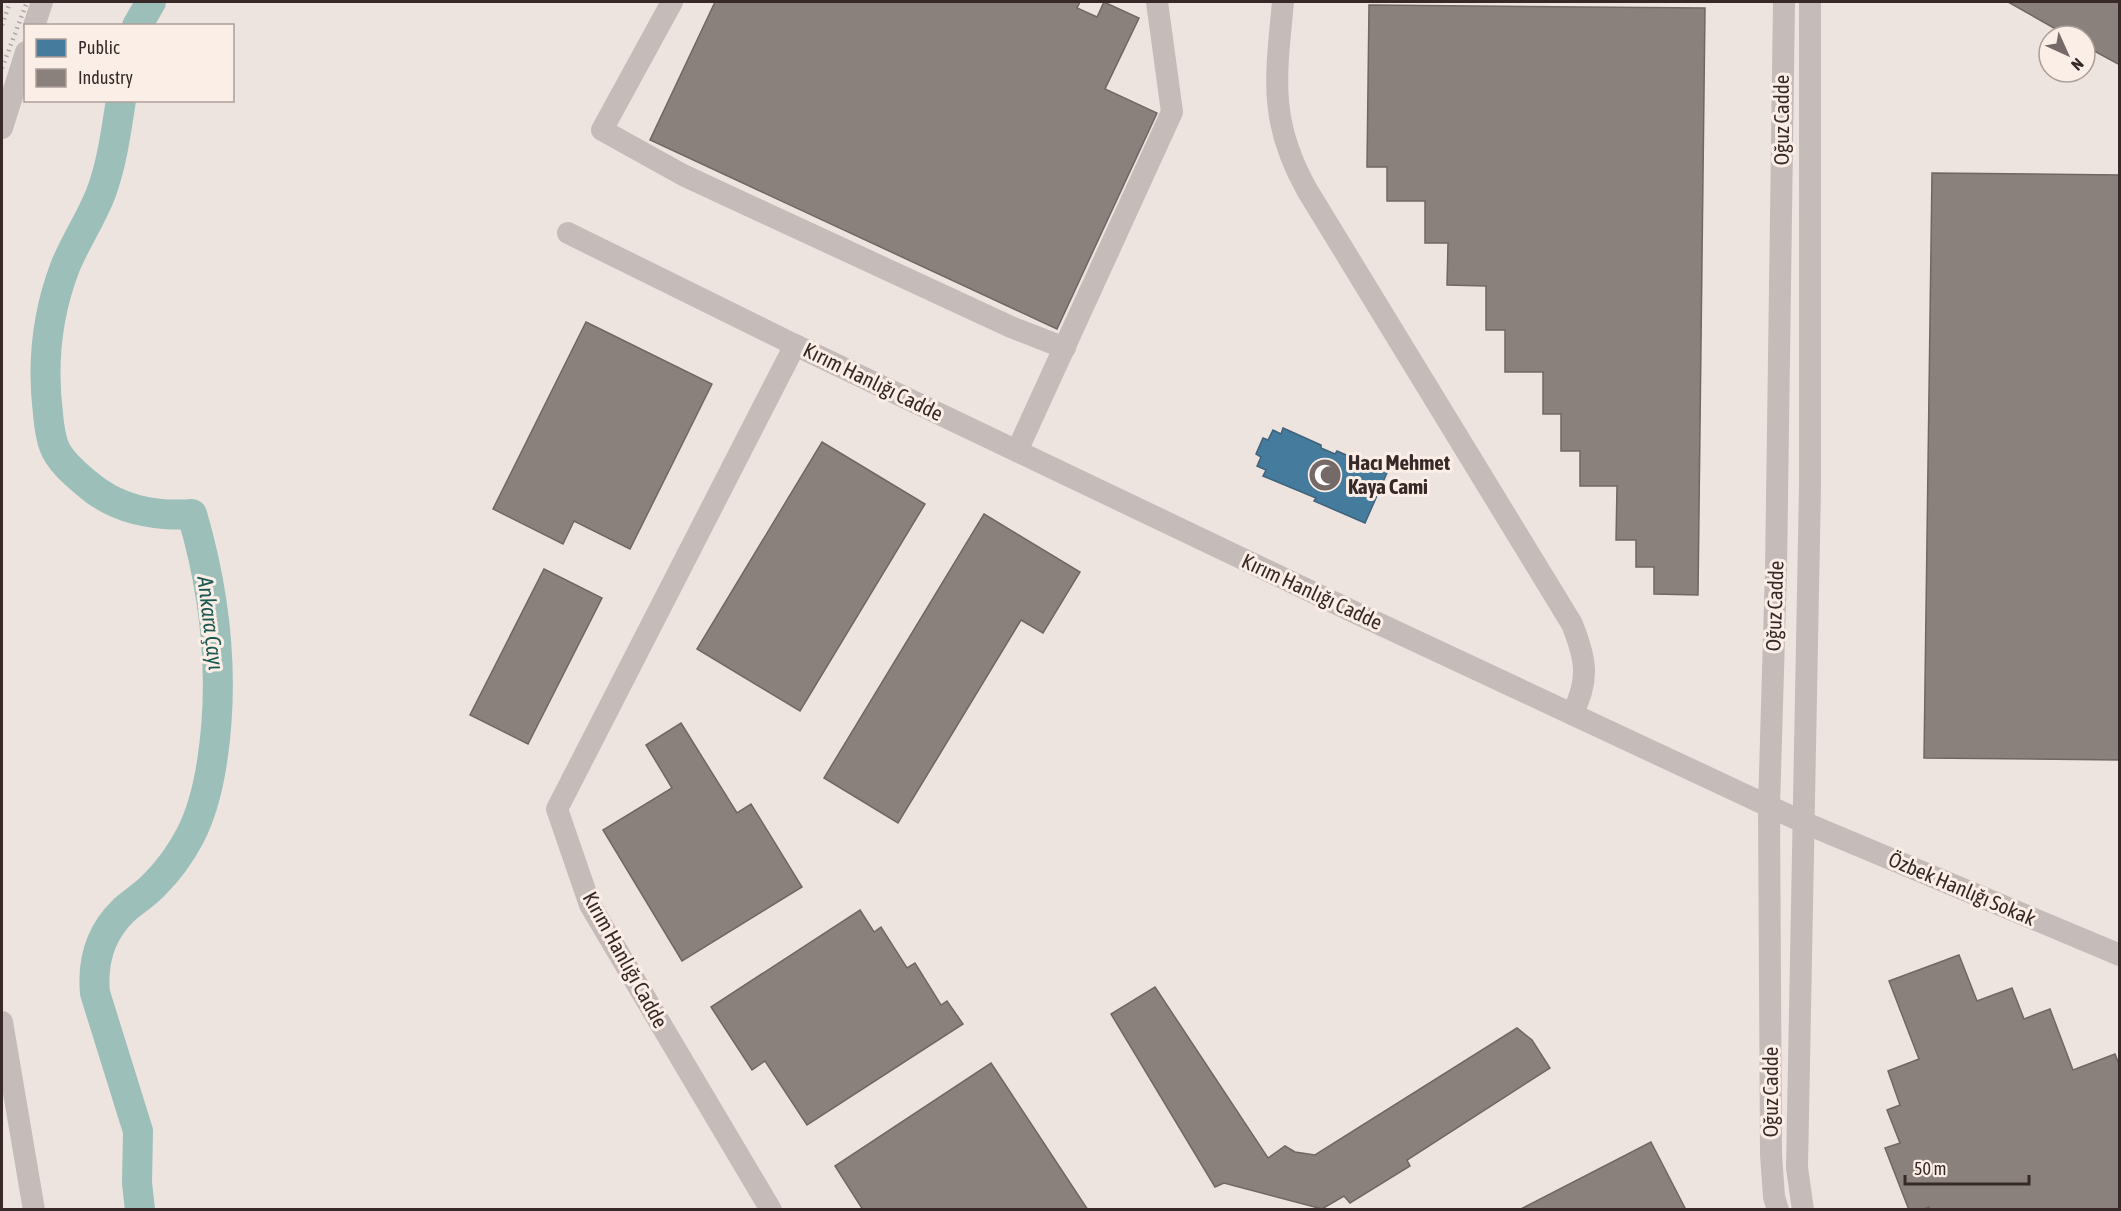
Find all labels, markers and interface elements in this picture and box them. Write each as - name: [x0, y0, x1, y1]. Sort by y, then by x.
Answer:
- legend: [24, 24, 234, 102]
- north arrow: [2037, 24, 2097, 84]
- text: Public: [78, 37, 120, 58]
- text: N: [2068, 55, 2087, 74]
- text: Industry: [78, 67, 133, 88]
- street label: Oğuz Cadde: [1769, 75, 1793, 165]
- street label: Kırım Hanlığı Cadde: [800, 337, 947, 425]
- place label: Hacı Mehmet Kaya Cami: [1348, 450, 1450, 498]
- mosque icon: Hacı Mehmet Kaya Cami: [1307, 457, 1343, 493]
- street label: Kırım Hanlığı Cadde: [1238, 548, 1386, 634]
- street label: Oğuz Cadde: [1760, 560, 1788, 652]
- water label: Ankara Çayı: [192, 574, 230, 671]
- street label: Özbek Hanlığı Sokak: [1885, 846, 2040, 930]
- street label: Kırım Hanlığı Cadde: [579, 887, 673, 1032]
- street label: Oğuz Cadde: [1758, 1047, 1782, 1137]
- scale bar: [1905, 1148, 2030, 1186]
- text: 50 m: [1914, 1158, 1946, 1179]

